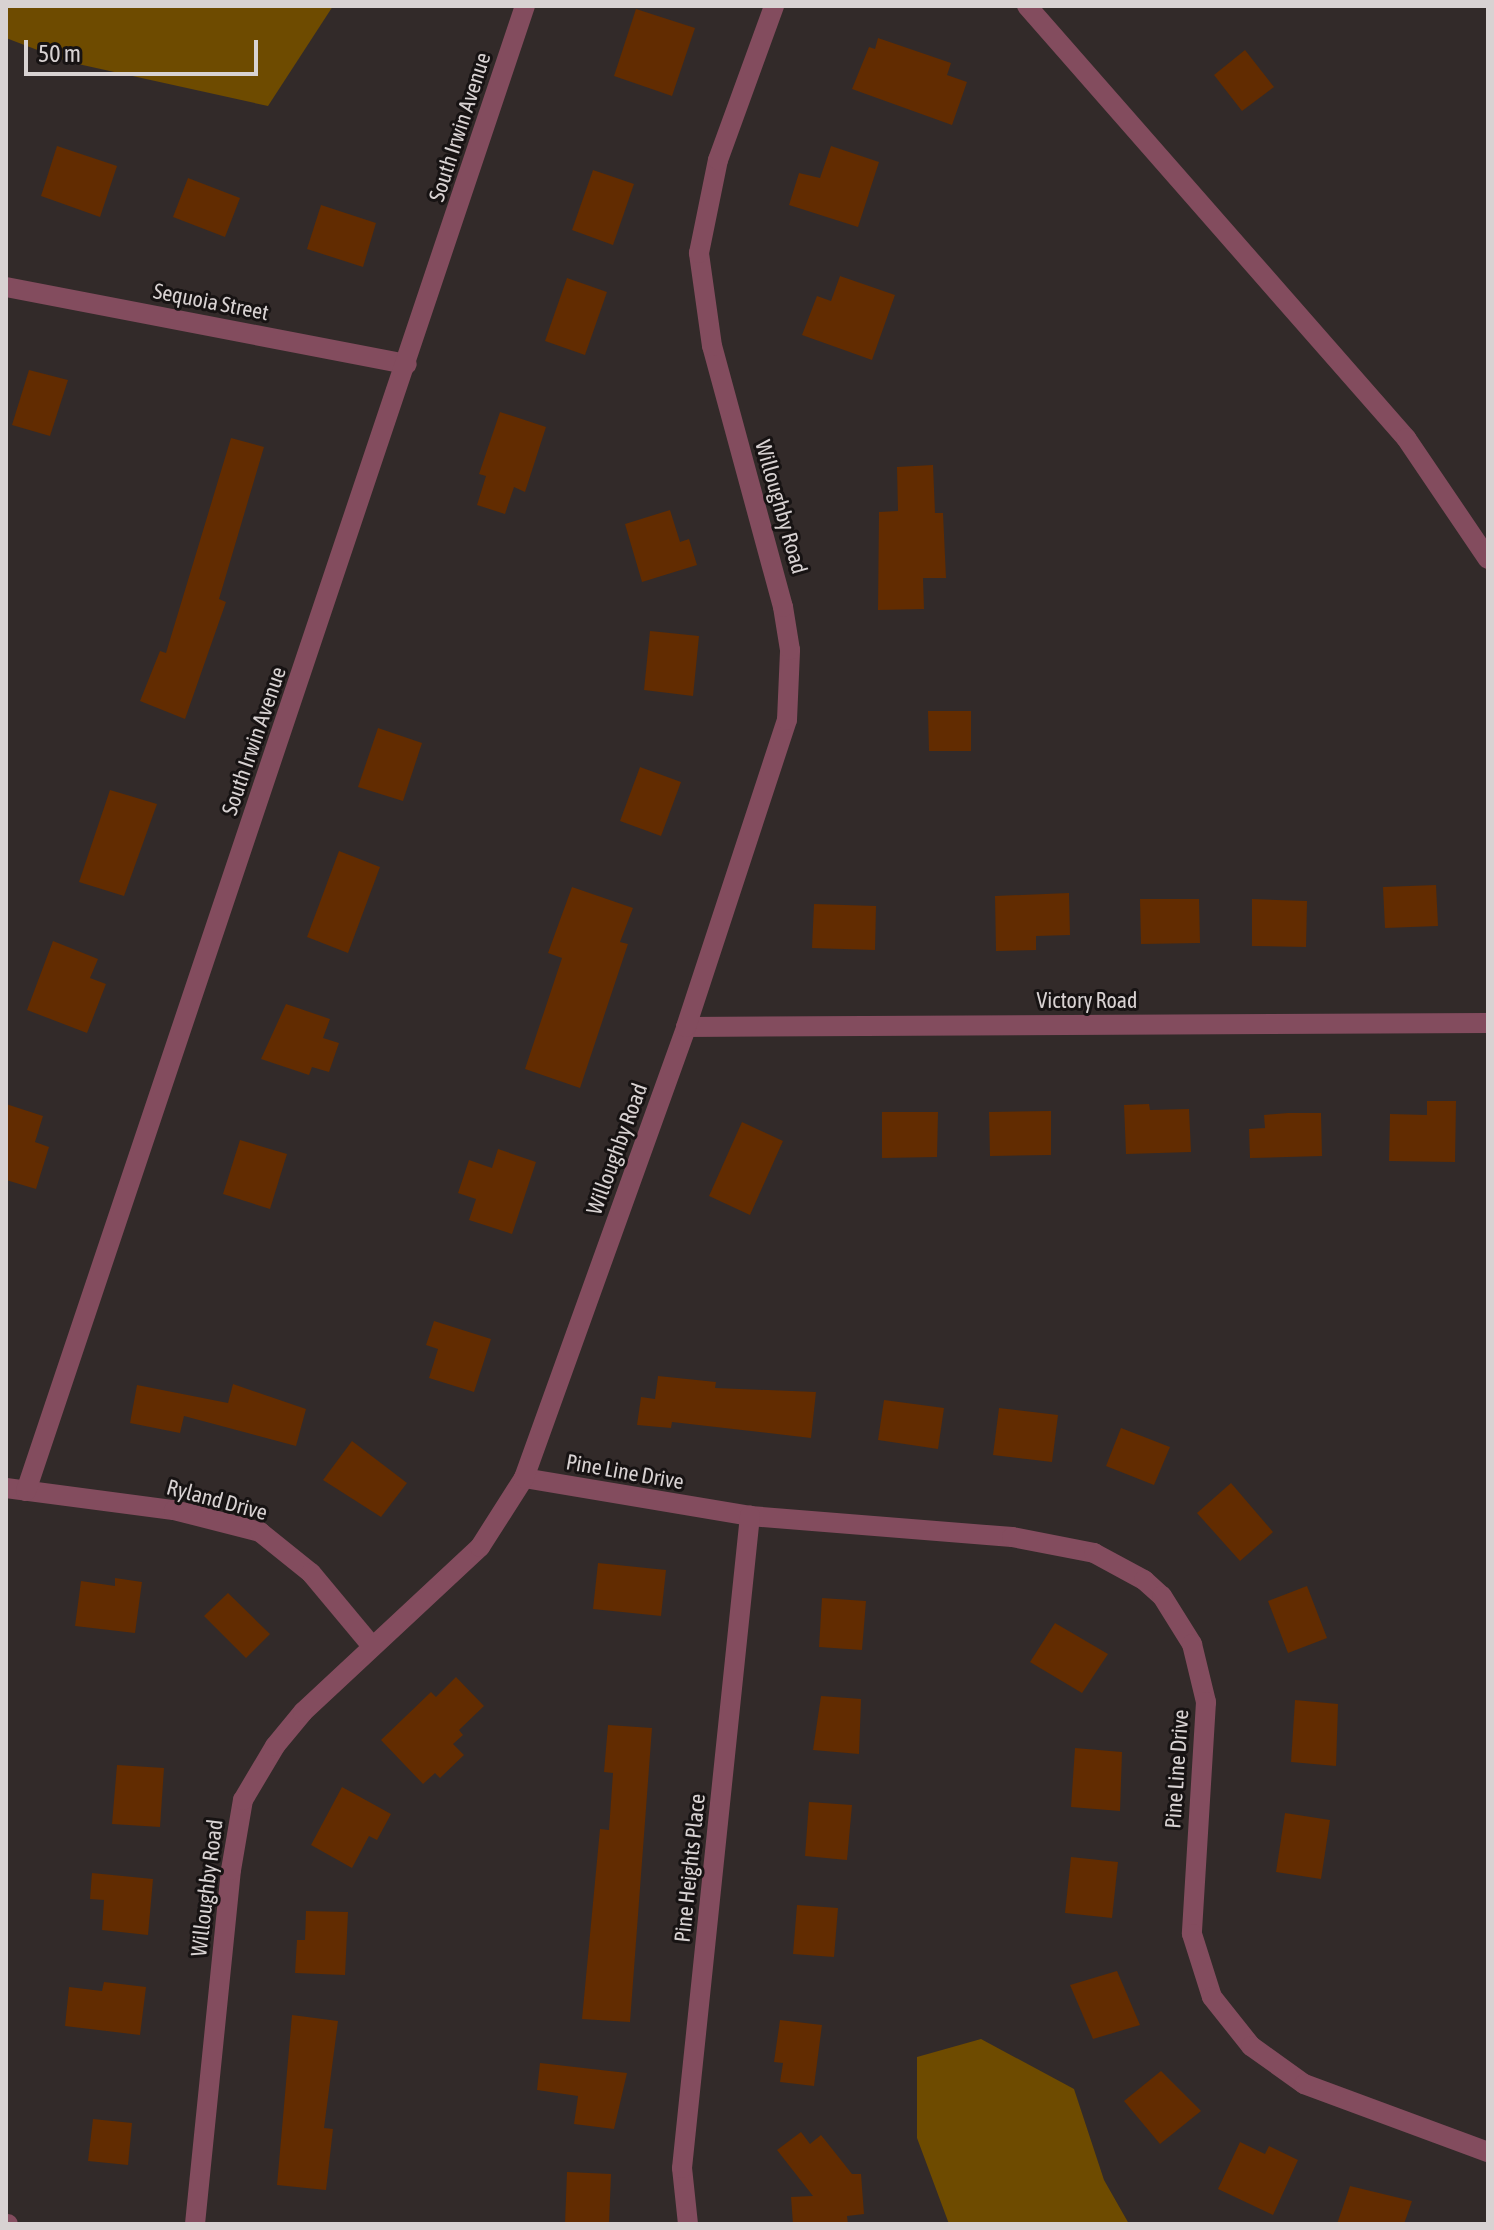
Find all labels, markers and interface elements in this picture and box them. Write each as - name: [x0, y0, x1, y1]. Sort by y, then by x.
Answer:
- scale bar: [28, 24, 262, 74]
- text: 50 m: [38, 40, 81, 67]
- street label: South Irwin Avenue: [423, 49, 497, 205]
- street label: Sequoia Street: [151, 278, 271, 326]
- street label: Willoughby Road: [749, 437, 813, 577]
- street label: South Irwin Avenue: [216, 663, 292, 819]
- street label: Victory Road: [1036, 988, 1138, 1014]
- street label: Willoughby Road: [581, 1080, 653, 1218]
- street label: Pine Line Drive: [564, 1449, 686, 1495]
- street label: Ryland Drive: [164, 1474, 270, 1526]
- street label: Pine Line Drive: [1160, 1709, 1194, 1829]
- street label: Pine Heights Place: [669, 1792, 711, 1944]
- street label: Willoughby Road: [185, 1818, 229, 1958]

